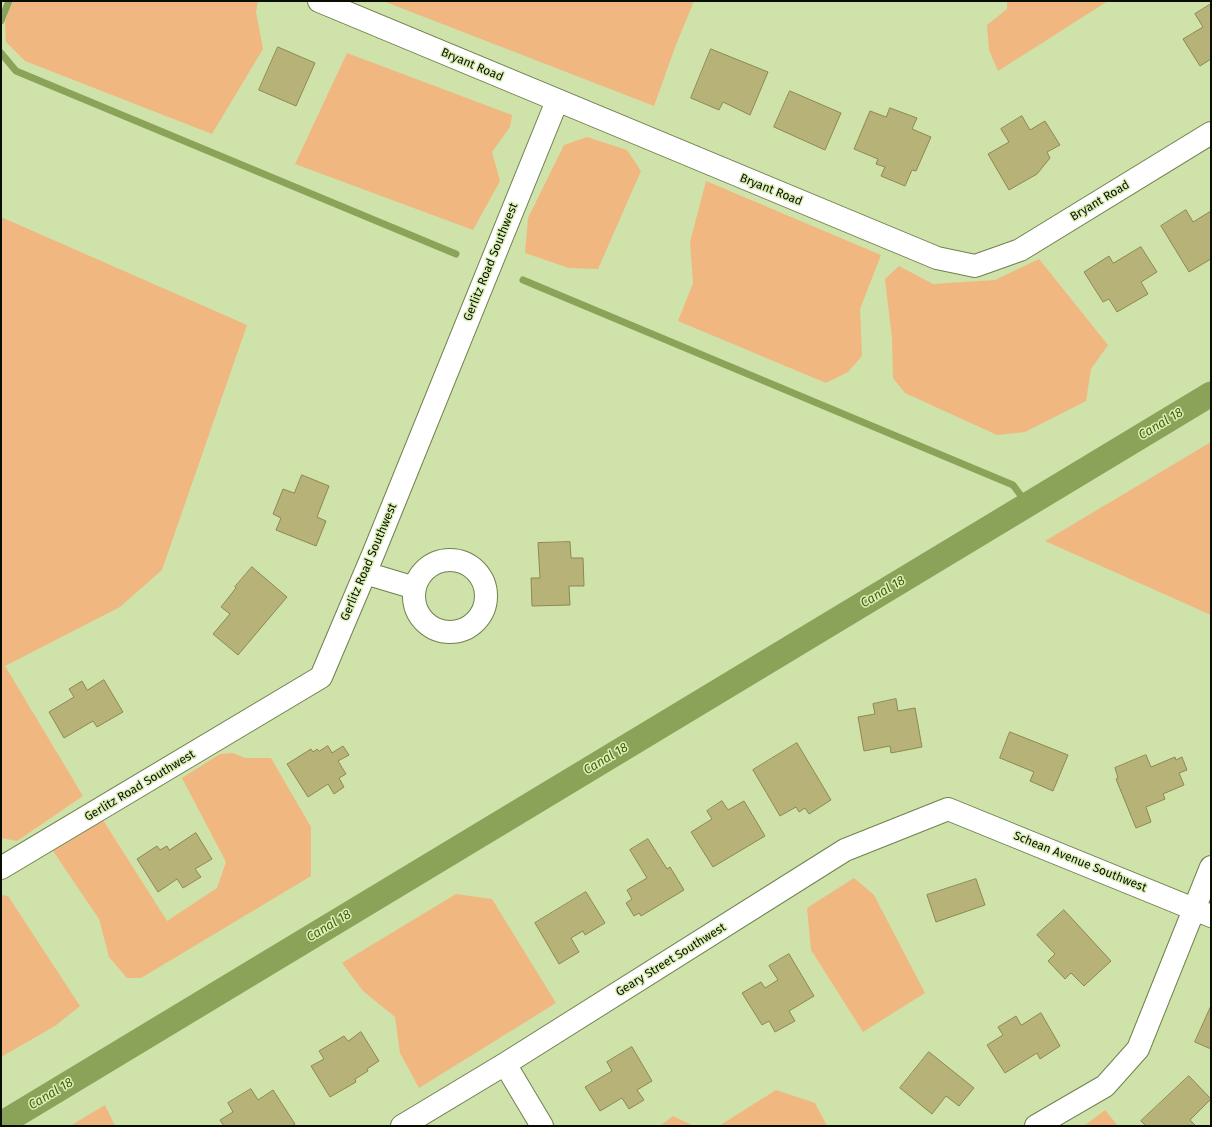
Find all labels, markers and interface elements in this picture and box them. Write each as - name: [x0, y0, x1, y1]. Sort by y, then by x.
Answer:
- street label: Bryant Road: [439, 45, 505, 85]
- street label: Bryant Road: [738, 171, 804, 209]
- street label: Bryant Road: [1068, 178, 1132, 224]
- street label: Gerlitz Road Southwest: [461, 201, 521, 323]
- water label: Canal 18: [1136, 405, 1186, 443]
- street label: Gerlitz Road Southwest: [338, 501, 400, 623]
- water label: Canal 18: [858, 573, 908, 611]
- water label: Canal 18: [581, 740, 631, 778]
- street label: Gerlitz Road Southwest: [82, 747, 198, 825]
- street label: Schean Avenue Southwest: [1011, 829, 1149, 895]
- water label: Canal 18: [304, 907, 354, 945]
- street label: Geary Street Southwest: [613, 920, 729, 1000]
- water label: Canal 18: [26, 1075, 76, 1113]

